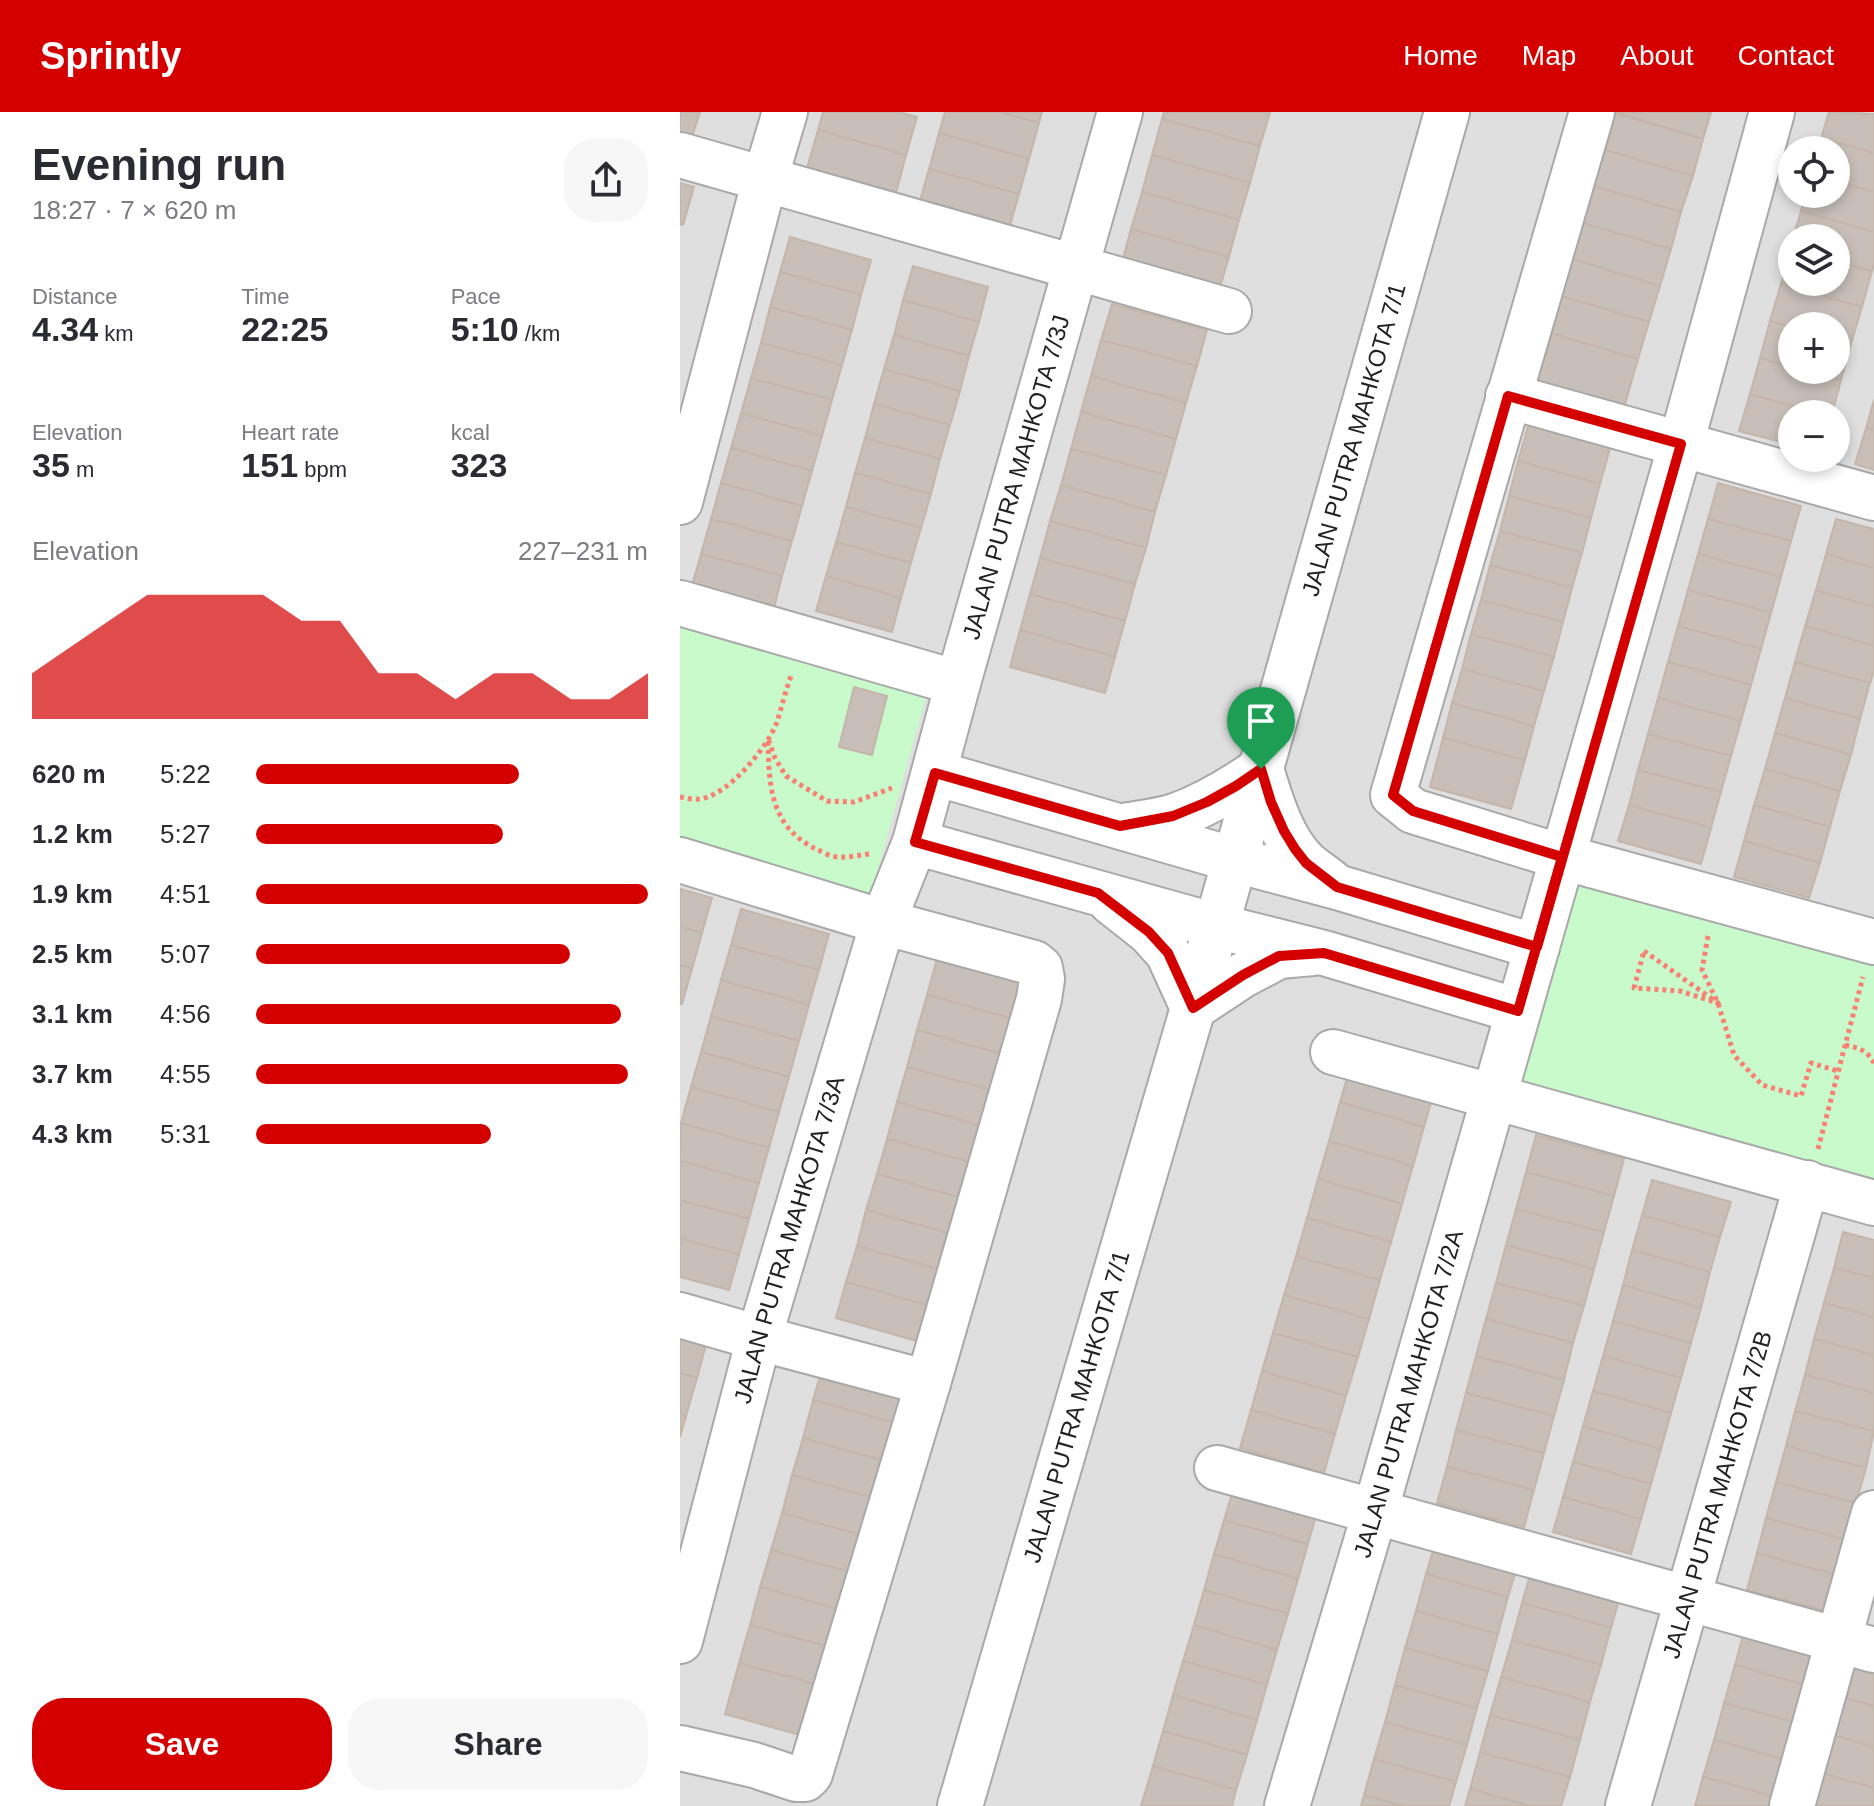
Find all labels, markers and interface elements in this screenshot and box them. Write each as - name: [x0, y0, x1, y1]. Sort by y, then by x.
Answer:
- text: Sprintly: [40, 35, 181, 77]
- text: Home: [1403, 40, 1478, 71]
- text: Map: [1522, 40, 1576, 71]
- text: About: [1620, 40, 1694, 71]
- text: Contact: [1738, 40, 1834, 71]
- map controls: [1778, 136, 1850, 472]
- button: locate: [1778, 136, 1850, 208]
- button: share: [564, 138, 648, 222]
- text: Evening run: [32, 140, 286, 189]
- text: 18:27 · 7 × 620 m: [32, 195, 237, 225]
- button: layers: [1778, 224, 1850, 296]
- street label: JALAN PUTRA MAHKOTA 7/1: [1296, 280, 1411, 599]
- text: Distance: [32, 284, 118, 309]
- text: Time: [241, 284, 289, 309]
- text: Pace: [451, 284, 501, 309]
- text: 4.34: [32, 310, 98, 348]
- text: 22:25: [241, 310, 328, 348]
- text: 5:10: [451, 310, 519, 348]
- street label: JALAN PUTRA MAHKOTA 7/3J: [957, 312, 1075, 642]
- button: +: [1778, 312, 1850, 384]
- text: km: [98, 321, 134, 346]
- text: /km: [519, 321, 560, 346]
- button: −: [1778, 400, 1850, 472]
- text: Elevation: [32, 420, 123, 445]
- text: Heart rate: [241, 420, 339, 445]
- text: kcal: [451, 420, 490, 445]
- text: 35: [32, 446, 70, 484]
- text: 151: [241, 446, 298, 484]
- text: 323: [451, 446, 507, 484]
- text: m: [70, 457, 94, 482]
- text: bpm: [298, 457, 347, 482]
- text: Elevation: [32, 536, 139, 566]
- text: 227–231 m: [518, 536, 648, 566]
- pin: [1227, 687, 1295, 769]
- icon: arrive: [1239, 699, 1283, 743]
- text: 620 m: [32, 759, 106, 789]
- text: 5:22: [160, 759, 211, 789]
- text: 1.2 km: [32, 819, 113, 849]
- text: 5:27: [160, 819, 211, 849]
- text: 1.9 km: [32, 879, 113, 909]
- text: 4:51: [160, 879, 211, 909]
- text: 2.5 km: [32, 939, 113, 969]
- text: 5:07: [160, 939, 211, 969]
- text: 3.1 km: [32, 999, 113, 1029]
- text: 4:56: [160, 999, 211, 1029]
- text: 3.7 km: [32, 1059, 113, 1089]
- text: 4:55: [160, 1059, 211, 1089]
- street label: JALAN PUTRA MAHKOTA 7/3A: [729, 1073, 849, 1406]
- text: 4.3 km: [32, 1119, 113, 1149]
- text: 5:31: [160, 1119, 211, 1149]
- street label: JALAN PUTRA MAHKOTA 7/2A: [1348, 1226, 1468, 1561]
- street label: JALAN PUTRA MAHKOTA 7/1: [1018, 1247, 1134, 1566]
- street label: JALAN PUTRA MAHKOTA 7/2B: [1657, 1327, 1777, 1662]
- button: Save: [32, 1698, 332, 1790]
- button: Share: [348, 1698, 648, 1790]

